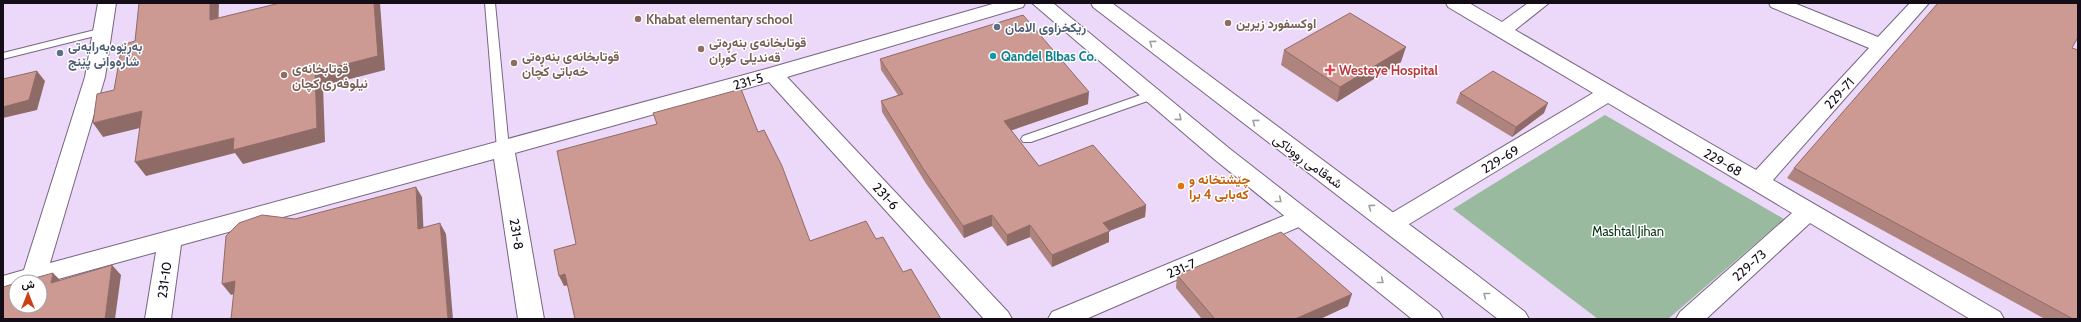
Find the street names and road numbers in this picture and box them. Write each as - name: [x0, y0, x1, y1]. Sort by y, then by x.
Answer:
- street label: 231-5: [731, 69, 765, 93]
- street label: 229-71: [1821, 74, 1857, 112]
- street label: شەقامی ڕووناکی: [1268, 130, 1346, 194]
- street label: 229-69: [1478, 142, 1522, 176]
- street label: 229-68: [1701, 145, 1745, 179]
- street label: 231-6: [870, 179, 902, 213]
- street label: 231-8: [507, 217, 527, 251]
- street label: 229-73: [1729, 246, 1769, 284]
- street label: 231-7: [1164, 255, 1198, 281]
- street label: 231-10: [154, 261, 174, 299]

